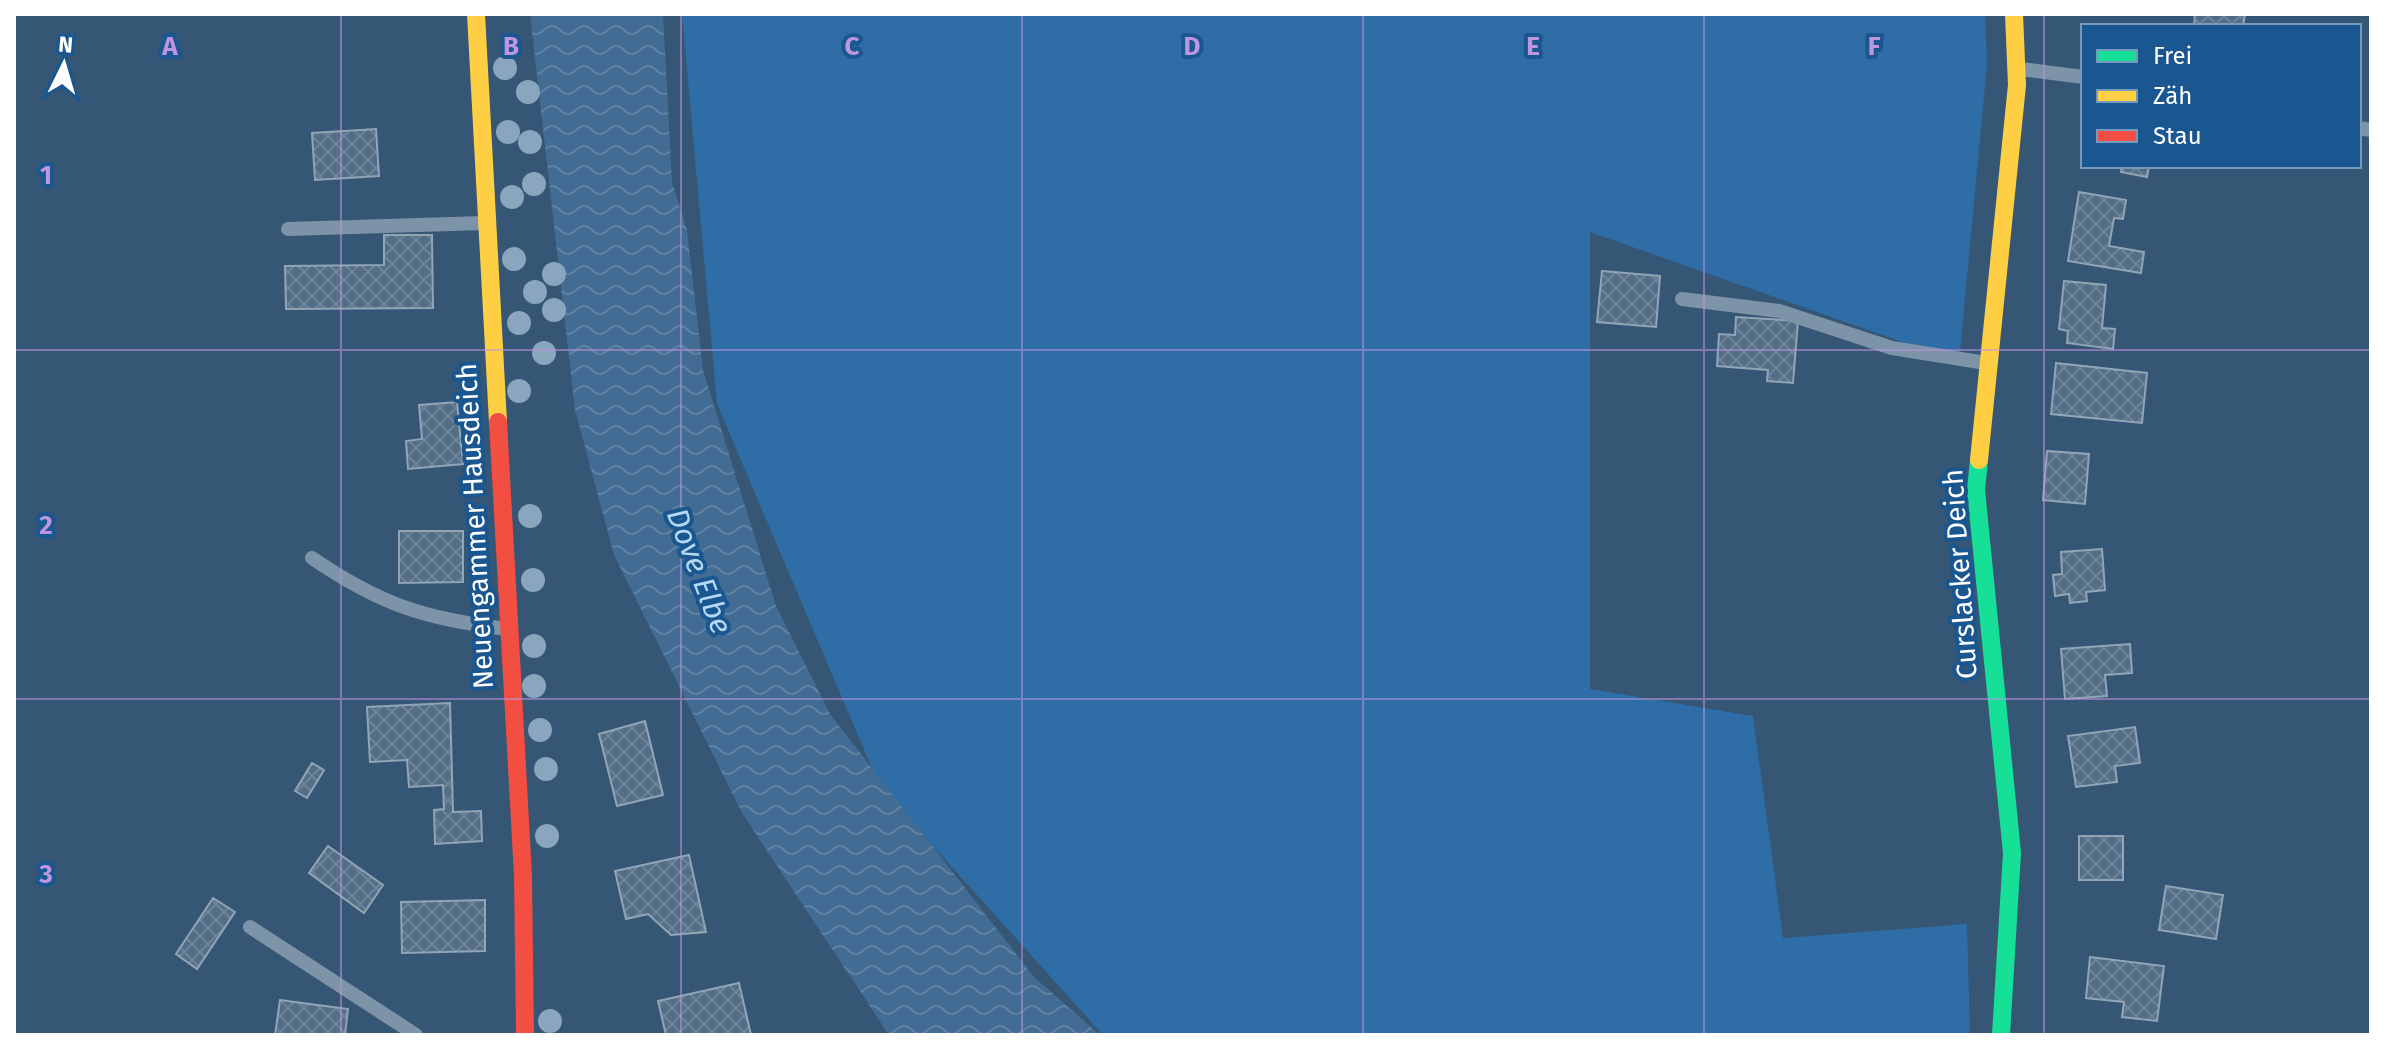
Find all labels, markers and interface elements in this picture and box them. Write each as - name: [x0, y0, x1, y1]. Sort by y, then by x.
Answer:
- north arrow: [24, 24, 104, 104]
- legend: [2081, 24, 2361, 168]
- text: N: [57, 30, 74, 59]
- text: A: [161, 31, 178, 62]
- text: B: [503, 31, 519, 62]
- text: C: [845, 31, 860, 62]
- text: D: [1184, 31, 1201, 62]
- text: E: [1526, 31, 1540, 62]
- text: F: [1868, 31, 1881, 62]
- text: Frei: [2153, 42, 2192, 70]
- text: Zäh: [2153, 82, 2192, 110]
- text: Stau: [2153, 122, 2202, 150]
- text: 1: [40, 160, 52, 191]
- street label: Neuengammer Hausdeich: [450, 362, 500, 690]
- street label: Curslacker Deich: [1936, 468, 1984, 680]
- water label: Dove Elbe: [659, 503, 739, 639]
- text: 2: [39, 510, 53, 541]
- text: 3: [38, 859, 53, 890]

